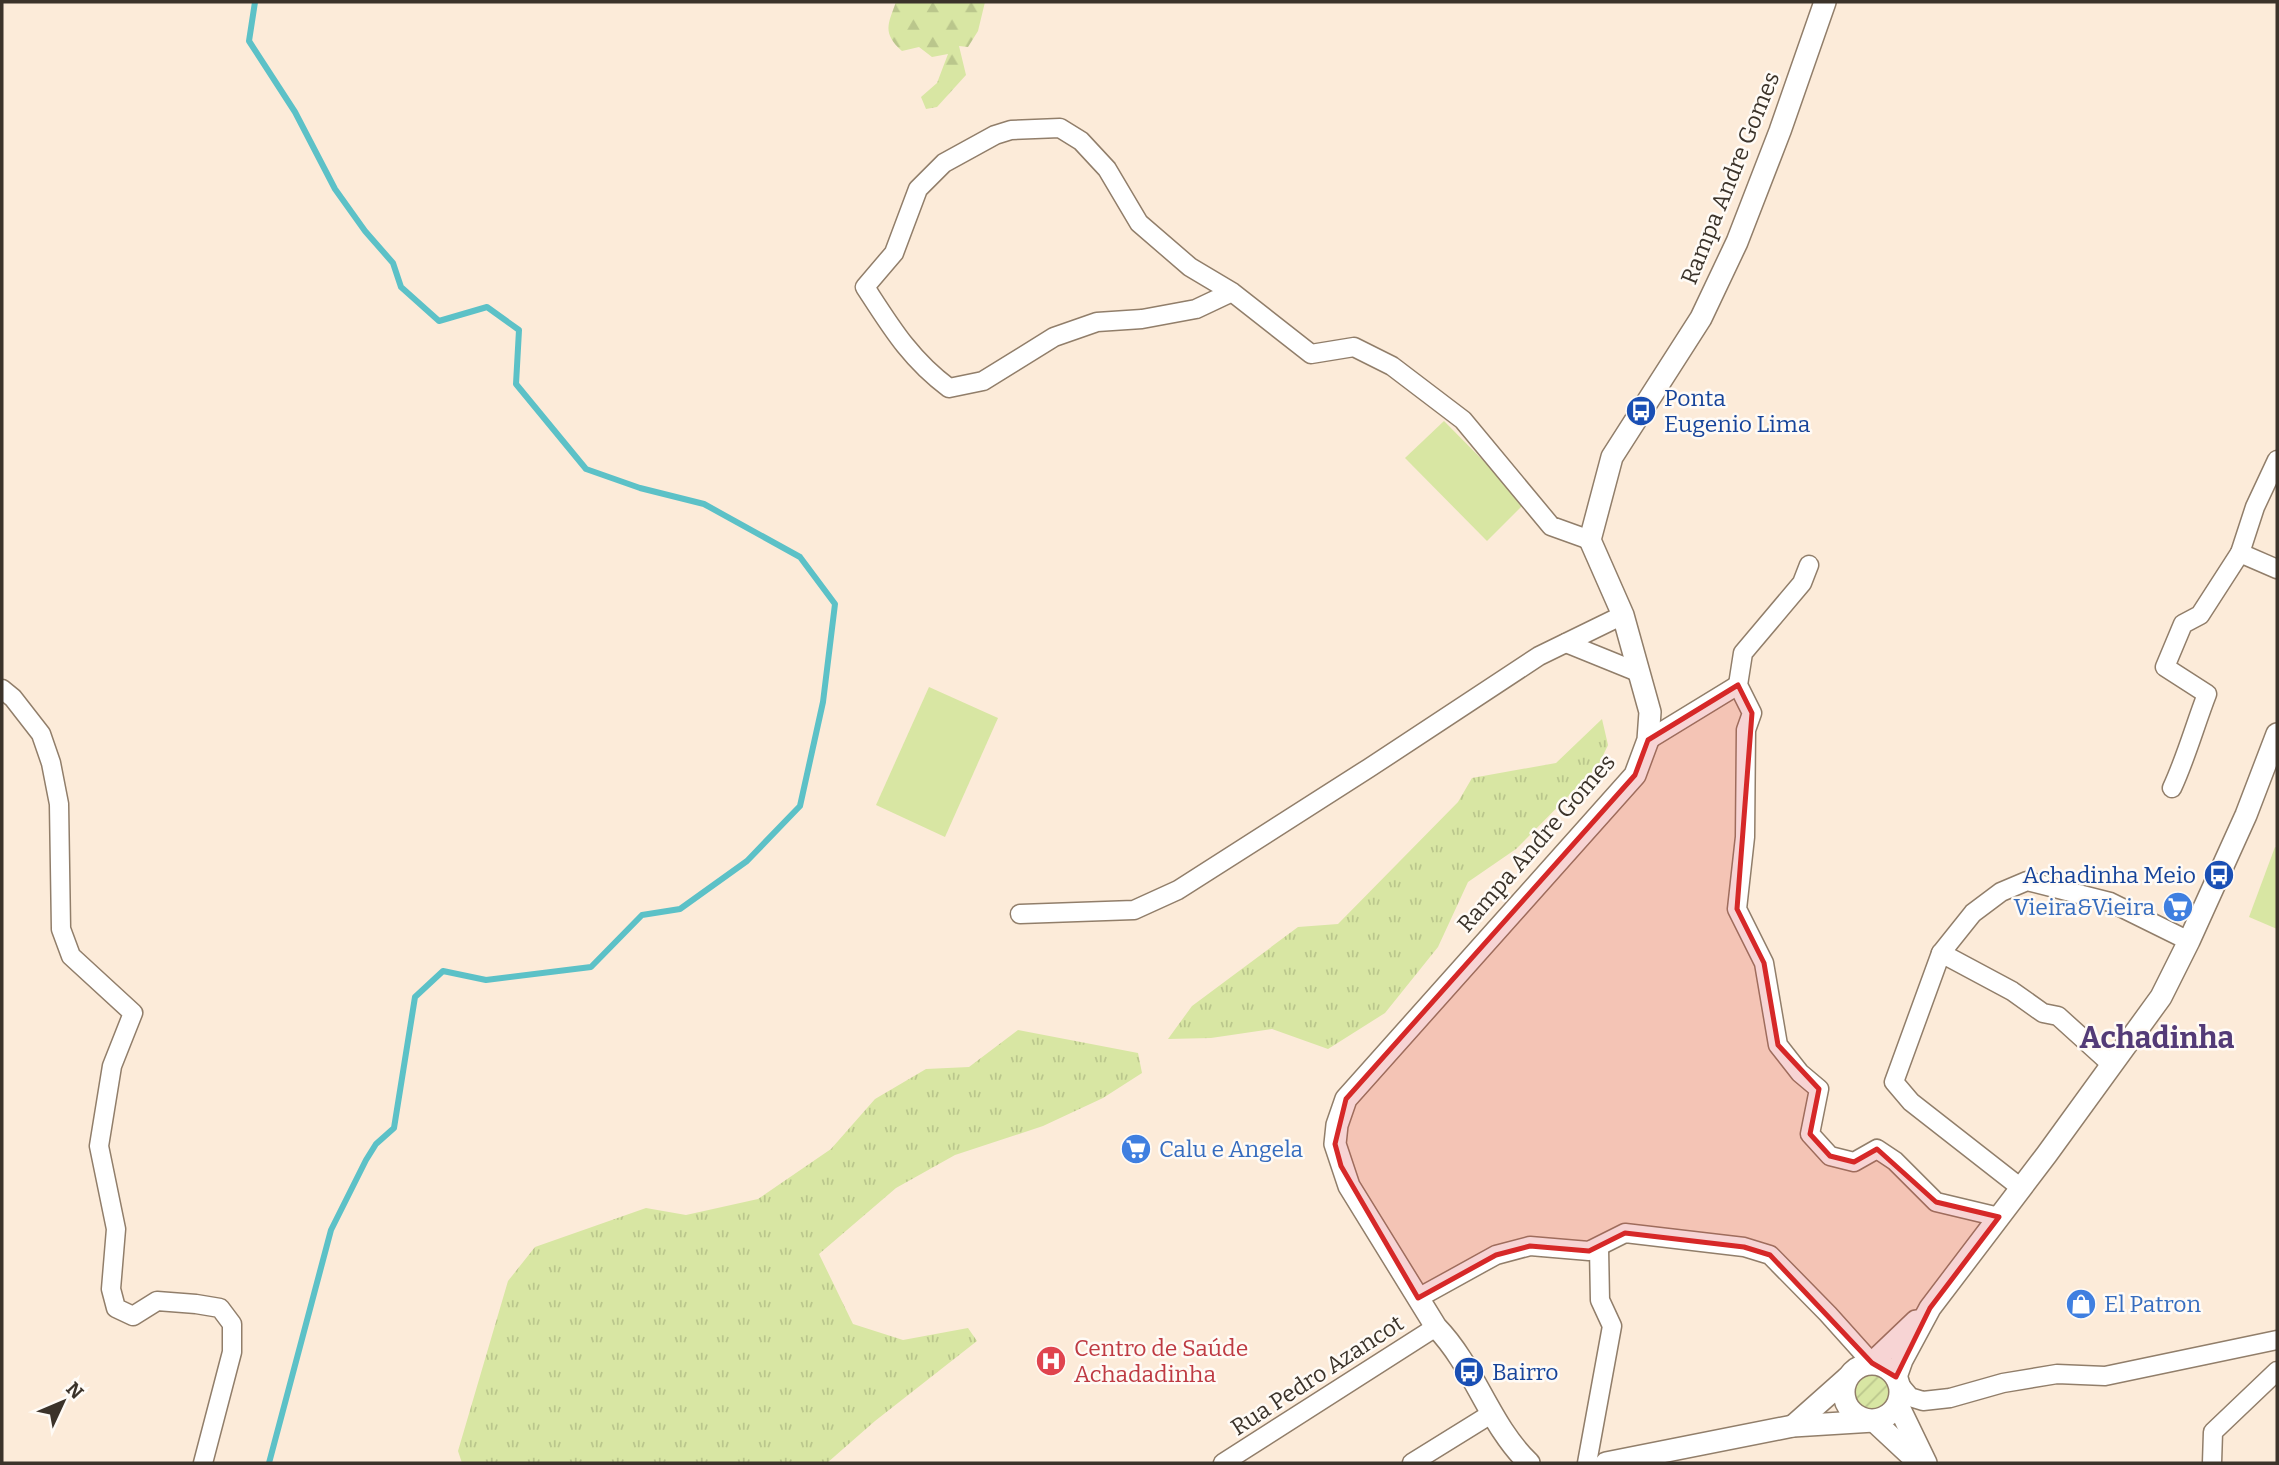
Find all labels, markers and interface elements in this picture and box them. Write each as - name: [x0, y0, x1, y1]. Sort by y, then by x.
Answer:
- street label: Rampa Andre Gomes: [1675, 68, 1785, 288]
- place label: Ponta Eugenio Lima: [1664, 384, 1811, 438]
- bus stop icon: Ponta Eugenio Lima: [1624, 394, 1658, 428]
- street label: Rampa Andre Gomes: [1451, 748, 1621, 938]
- bus stop icon: Achadinha Meio: [2202, 858, 2236, 892]
- place label: Achadinha Meio: [2023, 861, 2196, 889]
- supermarket icon: Vieira&Vieira: [2161, 890, 2195, 924]
- place label: Vieira&Vieira: [2014, 893, 2155, 921]
- district label: Achadinha: [2080, 1020, 2235, 1056]
- supermarket icon: Calu e Angela: [1119, 1132, 1153, 1166]
- place label: Calu e Angela: [1159, 1135, 1303, 1163]
- shop icon: El Patron: [2064, 1287, 2098, 1321]
- place label: El Patron: [2104, 1290, 2201, 1318]
- street label: Rua Pedro Azancot: [1225, 1309, 1409, 1441]
- place label: Centro de Saúde Achadadinha: [1074, 1334, 1248, 1388]
- hospital icon: Centro de Saúde Achadadinha: [1034, 1344, 1068, 1378]
- bus stop icon: Bairro: [1452, 1355, 1486, 1389]
- place label: Bairro: [1492, 1358, 1558, 1386]
- north arrow: [28, 1367, 98, 1437]
- text: N: [62, 1377, 88, 1404]

